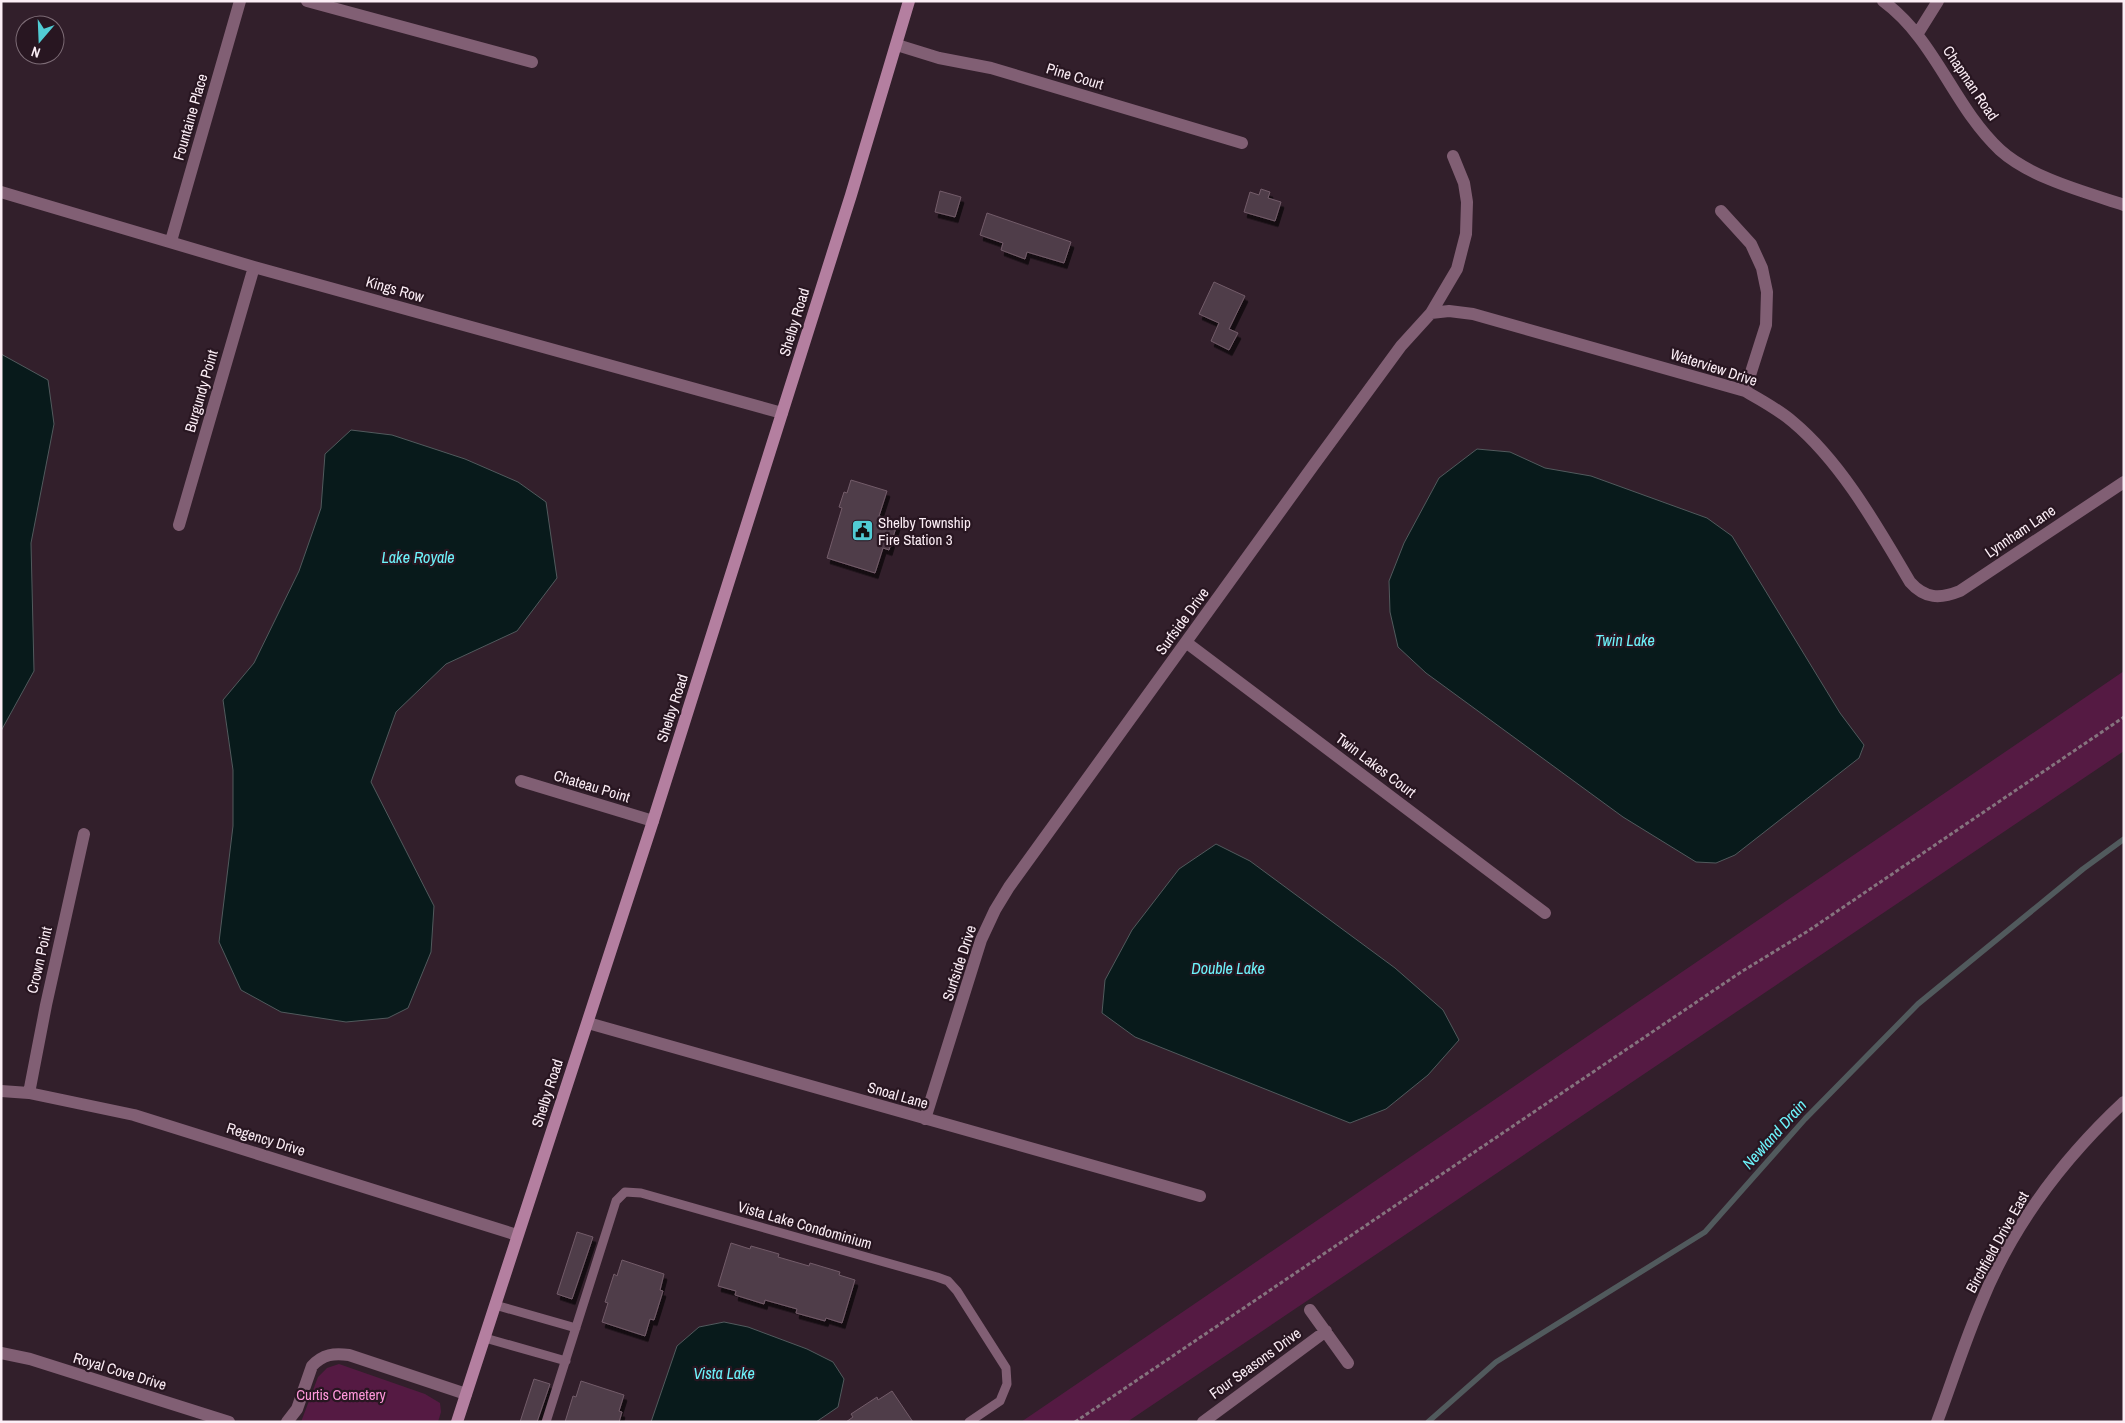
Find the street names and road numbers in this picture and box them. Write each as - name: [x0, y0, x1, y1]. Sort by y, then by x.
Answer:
- street label: Chapman Road: [1938, 41, 2004, 125]
- street label: Pine Court: [1044, 57, 1107, 95]
- street label: Fountaine Place: [168, 71, 212, 163]
- street label: Kings Row: [364, 271, 427, 307]
- street label: Shelby Road: [774, 285, 814, 359]
- street label: Waterview Drive: [1668, 343, 1760, 391]
- street label: Burgundy Point: [179, 347, 223, 435]
- street label: Lynnham Lane: [1981, 500, 2060, 562]
- street label: Surfside Drive: [1150, 583, 1214, 659]
- street label: Shelby Road: [651, 671, 693, 745]
- street label: Twin Lakes Court: [1331, 728, 1421, 803]
- street label: Chateau Point: [551, 764, 633, 808]
- street label: Surfside Drive: [937, 922, 981, 1004]
- street label: Crown Point: [21, 924, 57, 995]
- street label: Shelby Road: [526, 1056, 568, 1130]
- street label: Snoal Lane: [865, 1076, 931, 1114]
- street label: Regency Drive: [224, 1117, 308, 1161]
- street label: Birchfield Drive East: [1960, 1187, 2034, 1296]
- street label: Vista Lake Condominium: [735, 1196, 875, 1254]
- street label: Four Seasons Drive: [1205, 1322, 1305, 1403]
- street label: Royal Cove Drive: [71, 1347, 169, 1395]

